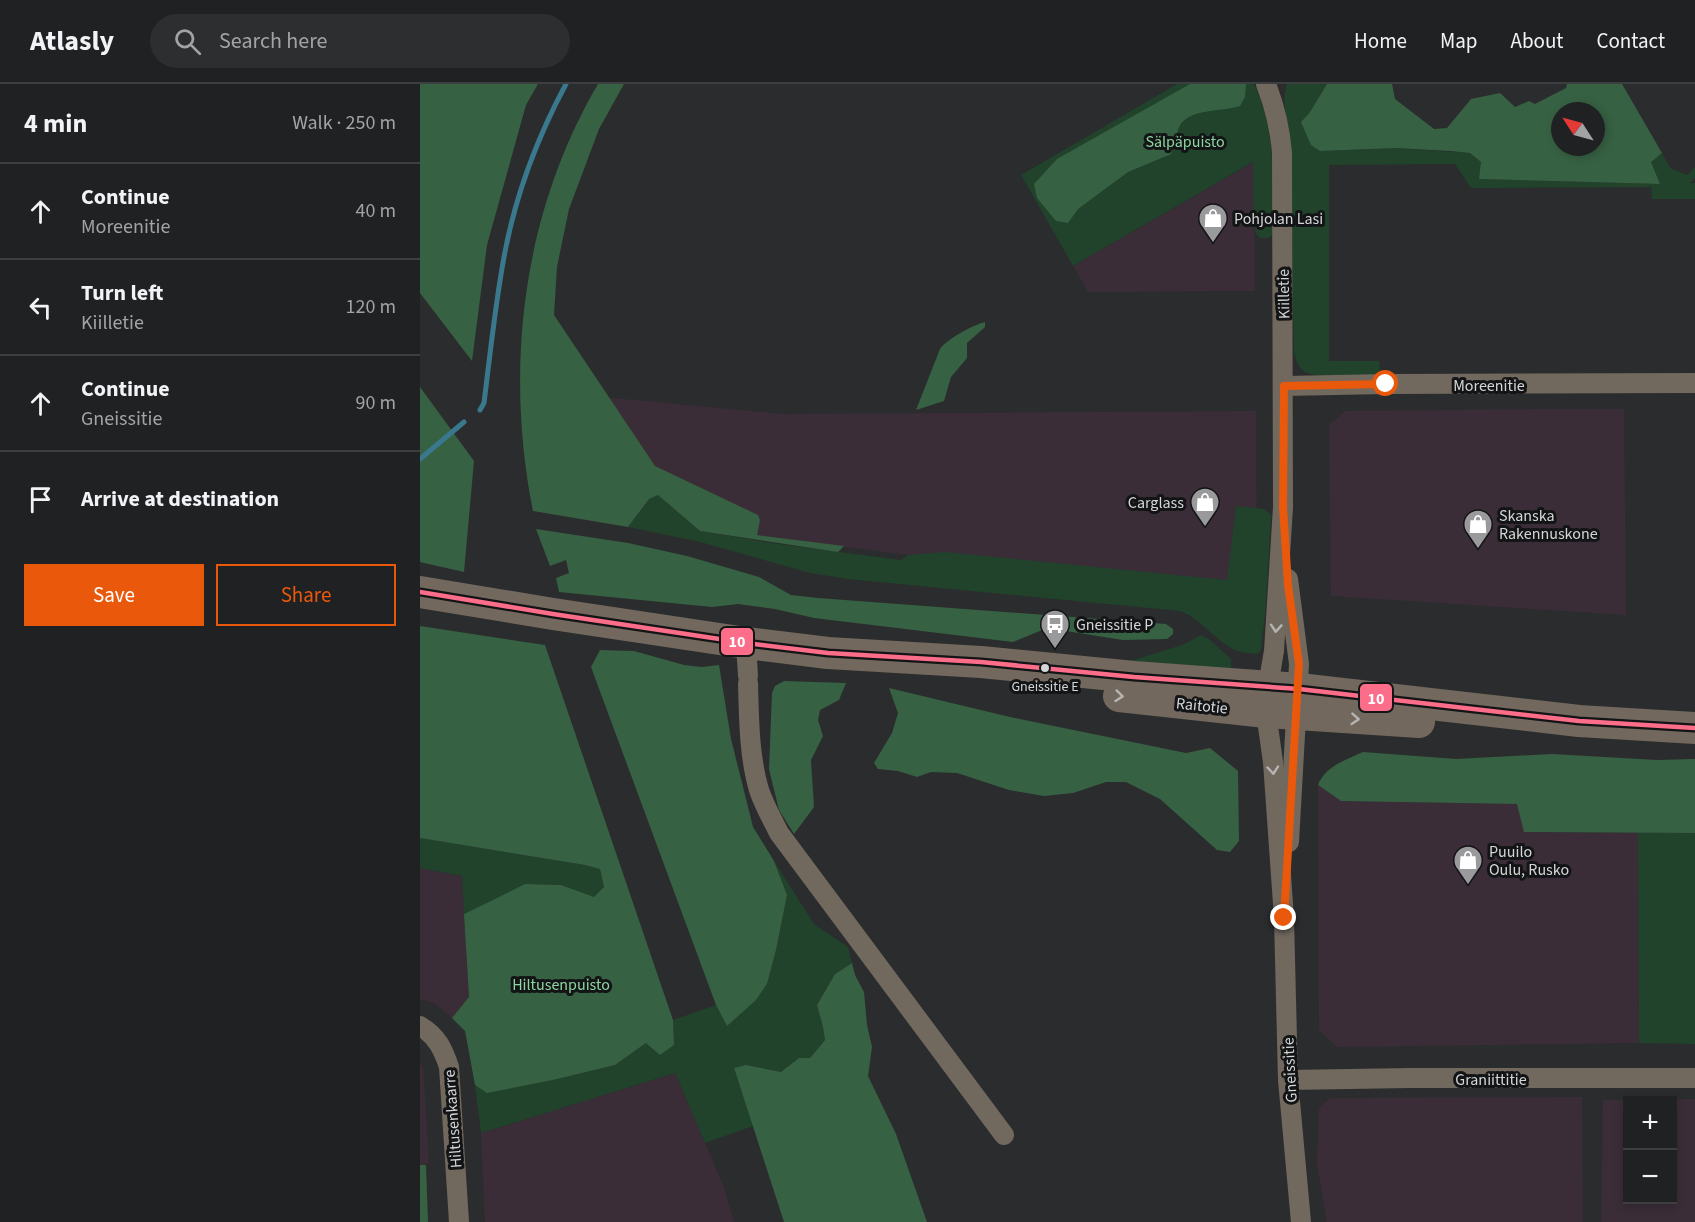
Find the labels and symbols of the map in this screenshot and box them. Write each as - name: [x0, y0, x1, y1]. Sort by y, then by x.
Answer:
- north arrow: [1551, 102, 1605, 156]
- park label: Sälpäpuisto: [1145, 131, 1225, 153]
- shop icon: Pohjolan Lasi: [1197, 202, 1229, 244]
- place label: Pohjolan Lasi: [1234, 208, 1323, 230]
- street label: Kiilletie: [1273, 269, 1295, 319]
- route start: [1372, 370, 1398, 396]
- street label: Moreenitie: [1453, 375, 1525, 397]
- shop icon: Carglass: [1189, 486, 1221, 528]
- place label: Carglass: [1128, 492, 1184, 514]
- place label: Skanska Rakennuskone: [1499, 505, 1598, 545]
- shop icon: Skanska Rakennuskone: [1462, 508, 1494, 550]
- bus stop icon: Gneissitie P: [1039, 608, 1071, 650]
- place label: Gneissitie P: [1076, 614, 1153, 636]
- one-way arrow: [1269, 624, 1282, 633]
- line badge: 10: [720, 627, 754, 656]
- text: 10: [729, 631, 745, 653]
- marker: Gneissitie E: [1039, 662, 1051, 674]
- place label: Gneissitie E: [1011, 677, 1079, 697]
- line badge: 10: [1359, 683, 1393, 712]
- text: 10: [1368, 688, 1384, 710]
- one-way arrow: [1114, 689, 1123, 702]
- street label: Raitotie: [1175, 692, 1229, 720]
- one-way arrow: [1351, 712, 1360, 725]
- one-way arrow: [1266, 765, 1279, 774]
- place label: Puuilo Oulu, Rusko: [1489, 841, 1569, 881]
- shop icon: Puuilo Oulu, Rusko: [1452, 844, 1484, 886]
- route end: [1270, 904, 1296, 930]
- park label: Hiltusenpuisto: [512, 974, 610, 996]
- street label: Gneissitie: [1277, 1037, 1303, 1103]
- street label: Hiltusenkaarre: [439, 1069, 467, 1169]
- street label: Graniittitie: [1455, 1069, 1527, 1091]

